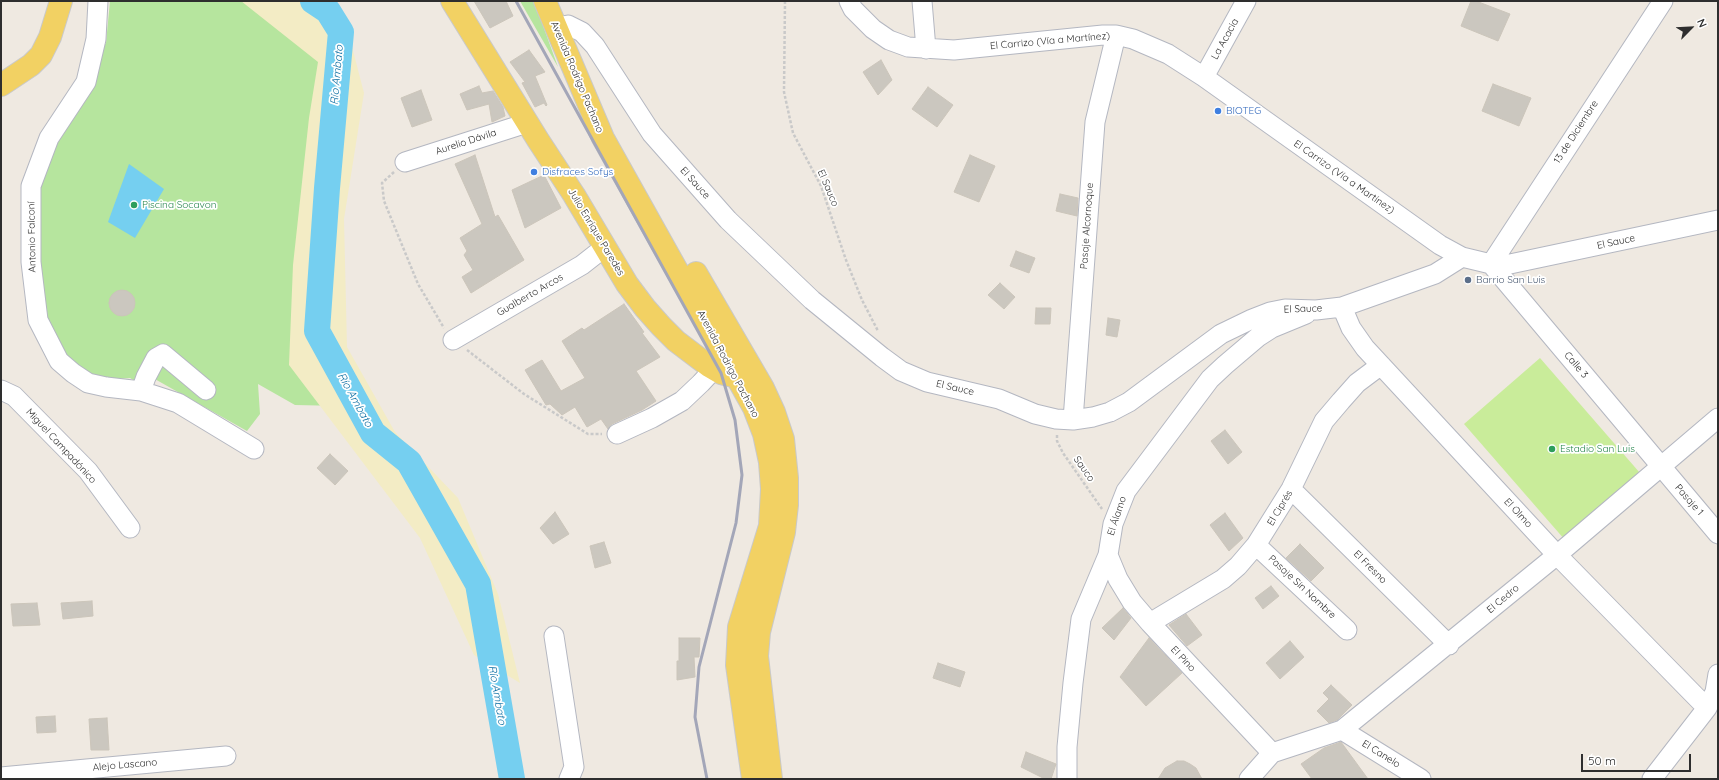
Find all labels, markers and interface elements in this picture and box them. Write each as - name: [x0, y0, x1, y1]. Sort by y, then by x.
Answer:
- north arrow: [1671, 8, 1711, 48]
- street label: La Acacia: [1209, 16, 1241, 62]
- text: N: [1694, 17, 1710, 30]
- street label: Avenida Rodrigo Pachano: [548, 19, 606, 135]
- street label: El Carrizo (Vía a Martínez): [990, 30, 1110, 52]
- water label: Río Ambato: [328, 44, 346, 106]
- street label: 13 de Diciembre: [1551, 98, 1601, 166]
- place label: BIOTEG: [1226, 105, 1261, 117]
- marker: BIOTEG: [1213, 106, 1223, 116]
- street label: Aurelio Dávila: [434, 126, 498, 158]
- street label: El Carrizo (Vía a Martínez): [1291, 138, 1397, 216]
- street label: El Sauce: [678, 165, 712, 201]
- place label: Disfraces Sofys: [542, 166, 613, 178]
- marker: Disfraces Sofys: [529, 167, 539, 177]
- street label: El Sauco: [815, 168, 841, 208]
- street label: Pasaje Alcornoque: [1078, 182, 1096, 270]
- street label: Julio Enrique Paredes: [565, 186, 627, 278]
- place label: Piscina Socavon: [142, 199, 217, 211]
- marker: Piscina Socavon: [129, 200, 139, 210]
- street label: Antonio Falconí: [25, 201, 39, 273]
- street label: El Sauce: [1596, 232, 1636, 252]
- street label: Gualberto Arcos: [495, 271, 565, 319]
- place label: Barrio San Luis: [1476, 274, 1545, 286]
- marker: Barrio San Luis: [1463, 275, 1473, 285]
- street label: El Sauce: [1283, 302, 1323, 316]
- street label: Avenida Rodrigo Pachano: [695, 308, 761, 420]
- street label: Calle 3: [1562, 349, 1590, 381]
- water label: Río Ambato: [335, 370, 375, 430]
- street label: El Sauce: [935, 378, 975, 398]
- street label: Miguel Campadónico: [23, 406, 99, 486]
- place label: Estadio San Luis: [1560, 443, 1635, 455]
- marker: Estadio San Luis: [1547, 444, 1557, 454]
- street label: Sauco: [1071, 454, 1097, 484]
- street label: Pasaje 1: [1672, 482, 1706, 518]
- street label: El Ciprés: [1265, 488, 1295, 528]
- street label: El Álamo: [1105, 495, 1129, 537]
- street label: El Olmo: [1501, 496, 1535, 530]
- street label: El Fresno: [1351, 548, 1389, 586]
- street label: Pasaje Sin Nombre: [1266, 553, 1338, 621]
- street label: El Cedro: [1484, 582, 1522, 616]
- street label: El Pino: [1168, 644, 1198, 674]
- water label: Río Ambato: [485, 664, 509, 726]
- street label: El Canelo: [1360, 738, 1402, 770]
- scale bar: [1583, 746, 1693, 772]
- text: 50 m: [1588, 753, 1616, 768]
- street label: Alejo Lascano: [92, 756, 158, 774]

